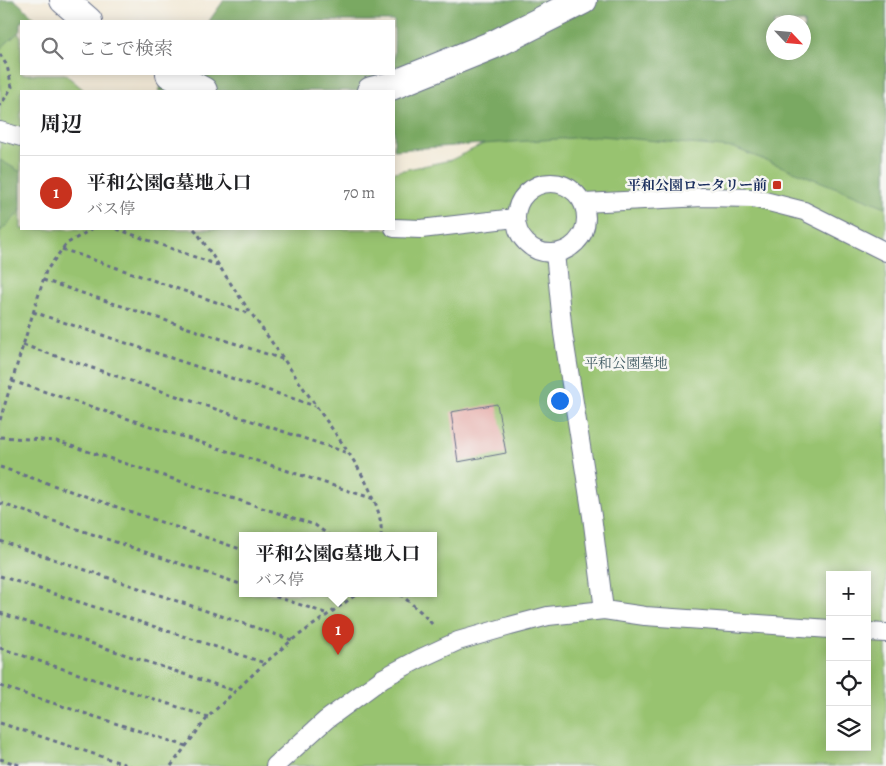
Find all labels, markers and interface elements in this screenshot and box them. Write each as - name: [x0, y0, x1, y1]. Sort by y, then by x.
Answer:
- north arrow: [766, 15, 811, 60]
- search box: [20, 20, 395, 75]
- icon: search: [38, 34, 66, 62]
- text: ここで検索: [78, 36, 173, 62]
- text: 周辺: [40, 110, 82, 138]
- text: 平和公園G墓地入口: [87, 170, 251, 196]
- place label: 平和公園ロータリー前: [627, 176, 767, 195]
- marker: 平和公園ロータリー前: [771, 179, 783, 191]
- text: 1: [53, 182, 59, 204]
- text: 70 m: [343, 182, 375, 204]
- text: バス停: [87, 198, 135, 220]
- park label: 平和公園墓地: [584, 354, 668, 373]
- your location: [547, 388, 573, 414]
- popup: [239, 532, 437, 597]
- text: 平和公園G墓地入口: [256, 541, 420, 567]
- text: バス停: [256, 569, 304, 591]
- map controls: [826, 571, 871, 751]
- button: +: [826, 571, 871, 616]
- pin: 1: [322, 614, 354, 655]
- button: −: [826, 616, 871, 661]
- button: locate: [826, 661, 871, 706]
- button: layers: [826, 706, 871, 751]

